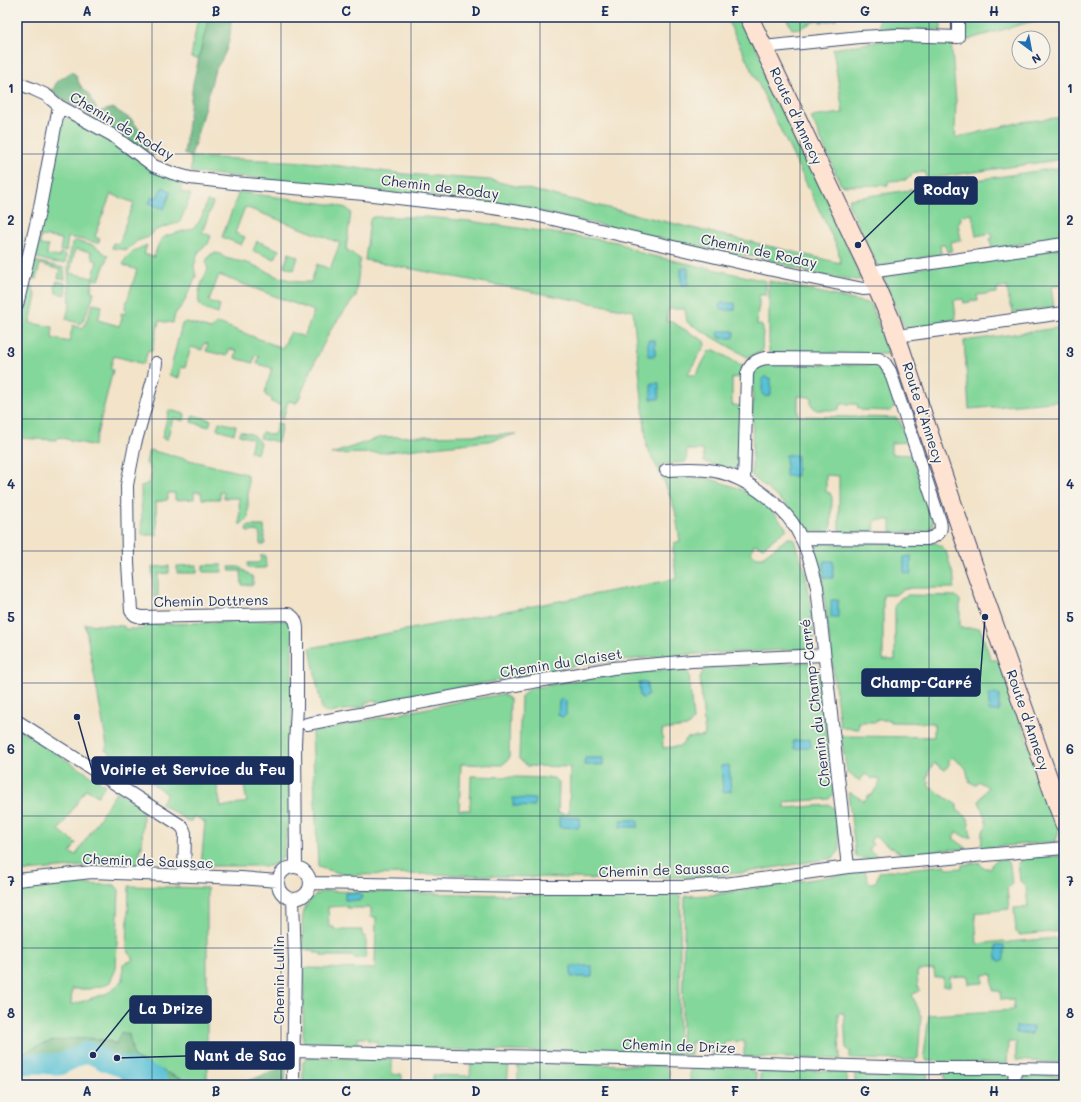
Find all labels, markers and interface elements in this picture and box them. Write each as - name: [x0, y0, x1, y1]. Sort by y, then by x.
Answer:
- text: A: [82, 2, 92, 19]
- text: B: [212, 2, 221, 19]
- text: C: [341, 2, 351, 19]
- text: D: [471, 2, 481, 19]
- text: E: [601, 2, 609, 19]
- text: F: [731, 2, 739, 19]
- text: G: [860, 2, 870, 19]
- text: H: [989, 2, 999, 19]
- north arrow: [1011, 30, 1051, 70]
- text: N: [1029, 50, 1044, 67]
- street label: Route d'Annecy: [766, 64, 827, 168]
- text: 1: [8, 79, 14, 96]
- text: 1: [1067, 79, 1073, 96]
- street label: Chemin de Roday: [67, 87, 178, 164]
- street label: Chemin de Roday: [380, 170, 500, 203]
- callout: Roday: [915, 177, 977, 204]
- text: Roday: [923, 179, 969, 199]
- text: 2: [7, 211, 15, 228]
- text: 2: [1066, 211, 1074, 228]
- street label: Chemin de Roday: [699, 229, 819, 272]
- text: 3: [7, 343, 15, 360]
- text: 3: [1066, 343, 1074, 360]
- street label: Route d'Annecy: [898, 360, 949, 466]
- text: 4: [7, 475, 15, 492]
- text: 4: [1066, 475, 1074, 492]
- street label: Chemin Dottrens: [153, 590, 269, 611]
- text: 5: [7, 608, 15, 625]
- text: 5: [1066, 608, 1074, 625]
- street label: Chemin du Champ-Carré: [795, 618, 834, 788]
- street label: Chemin du Claiset: [498, 643, 623, 682]
- street label: Route d'Annecy: [1002, 667, 1055, 773]
- callout: Champ-Carré: [862, 669, 980, 696]
- text: Champ-Carré: [870, 672, 972, 692]
- text: 6: [7, 740, 15, 757]
- text: 6: [1066, 740, 1074, 757]
- callout: Voirie et Service du Feu: [92, 757, 293, 784]
- text: Voirie et Service du Feu: [100, 759, 286, 779]
- street label: Chemin de Saussac: [82, 849, 214, 872]
- street label: Chemin de Saussac: [598, 858, 730, 881]
- text: 7: [7, 872, 15, 889]
- text: 7: [1066, 872, 1074, 889]
- street label: Chemin Lullin: [269, 936, 288, 1024]
- callout: La Drize: [130, 996, 211, 1023]
- text: La Drize: [139, 998, 203, 1018]
- text: 8: [7, 1004, 15, 1021]
- text: 8: [1066, 1004, 1074, 1021]
- street label: Chemin de Drize: [622, 1034, 736, 1057]
- callout: Nant de Sac: [186, 1042, 294, 1069]
- text: Nant de Sac: [194, 1045, 286, 1065]
- text: A: [82, 1082, 92, 1099]
- text: B: [212, 1082, 221, 1099]
- text: C: [341, 1082, 351, 1099]
- text: D: [471, 1082, 481, 1099]
- text: E: [601, 1082, 609, 1099]
- text: F: [731, 1082, 739, 1099]
- text: G: [860, 1082, 870, 1099]
- text: H: [989, 1082, 999, 1099]

